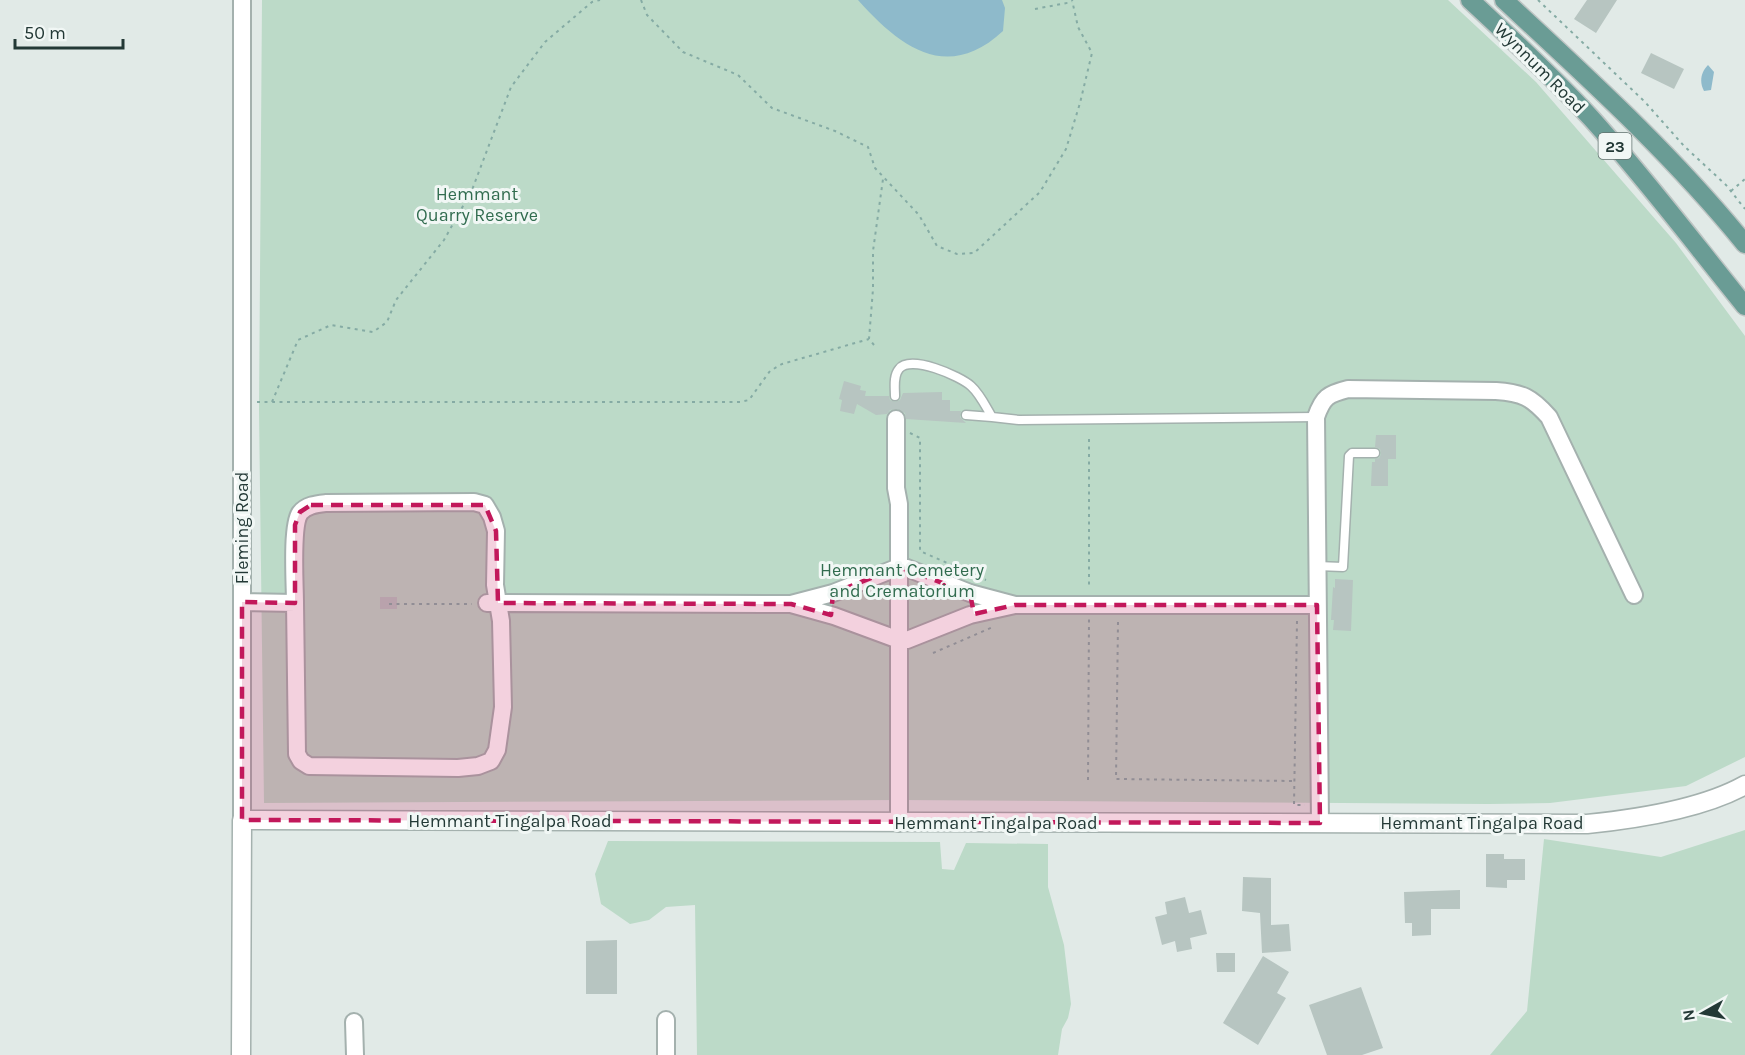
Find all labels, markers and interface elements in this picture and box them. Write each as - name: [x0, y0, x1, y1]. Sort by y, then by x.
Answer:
- scale bar: [15, 12, 123, 50]
- street label: Wynnum Road: [1490, 18, 1590, 118]
- text: 50 m: [24, 22, 66, 44]
- road number: 23: [1598, 133, 1632, 159]
- park label: Hemmant Quarry Reserve: [416, 183, 538, 226]
- street label: Fleming Road: [231, 472, 253, 584]
- park label: Hemmant Cemetery and Crematorium: [820, 559, 985, 602]
- street label: Hemmant Tingalpa Road: [408, 810, 612, 832]
- street label: Hemmant Tingalpa Road: [894, 812, 1098, 834]
- street label: Hemmant Tingalpa Road: [1380, 812, 1584, 834]
- north arrow: [1673, 983, 1733, 1043]
- text: N: [1678, 1008, 1699, 1022]

